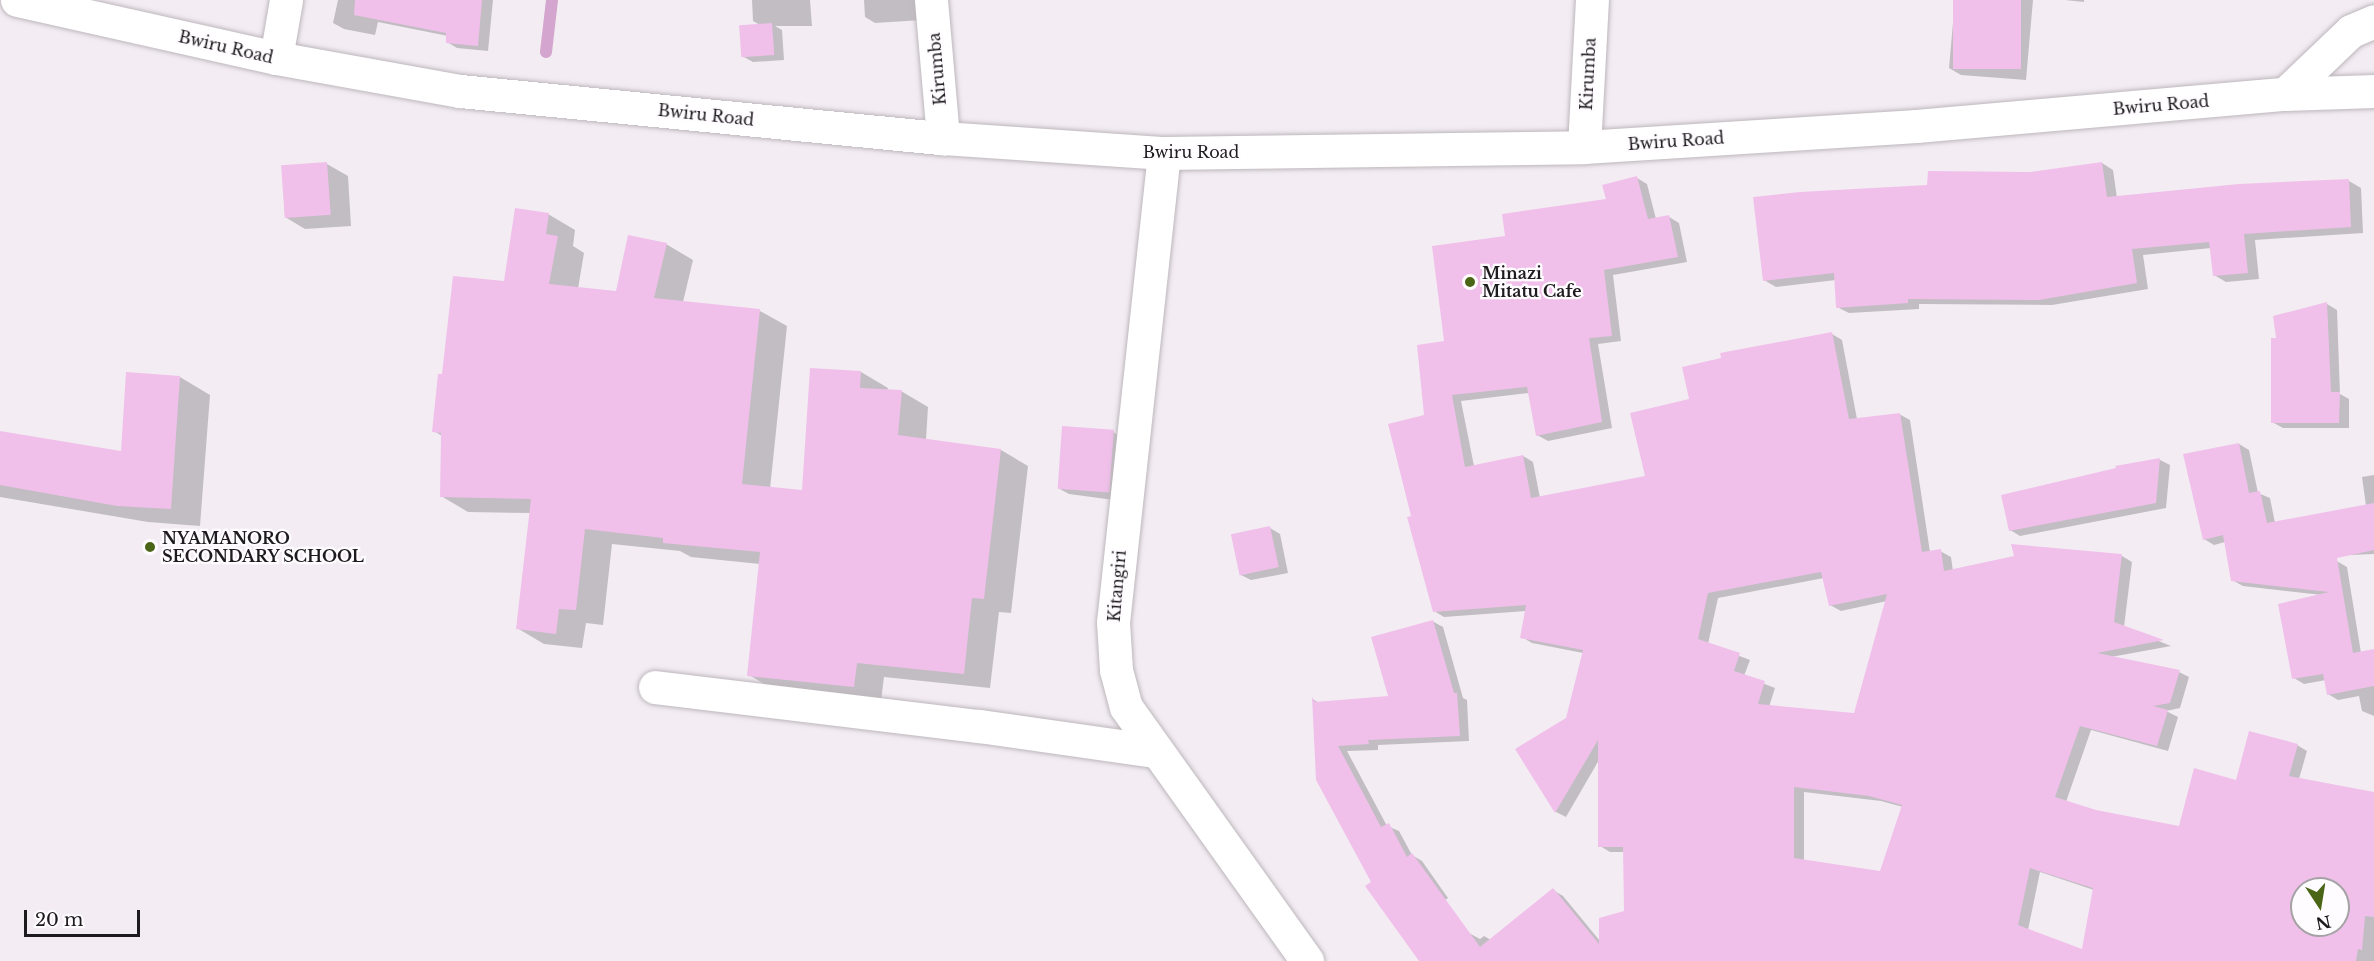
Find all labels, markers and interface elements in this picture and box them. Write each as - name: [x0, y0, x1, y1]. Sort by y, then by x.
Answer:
- street label: Bwiru Road: [177, 27, 275, 67]
- street label: Kirumba: [924, 32, 950, 106]
- street label: Kirumba: [1577, 37, 1599, 111]
- street label: Bwiru Road: [2112, 91, 2210, 119]
- street label: Bwiru Road: [657, 100, 755, 130]
- street label: Bwiru Road: [1627, 128, 1725, 154]
- street label: Bwiru Road: [1143, 142, 1239, 162]
- place label: Minazi Mitatu Cafe: [1482, 263, 1582, 301]
- marker: Minazi Mitatu Cafe: [1463, 275, 1477, 289]
- place label: NYAMANORO SECONDARY SCHOOL: [162, 528, 365, 566]
- marker: NYAMANORO SECONDARY SCHOOL: [143, 540, 157, 554]
- street label: Kitangiri: [1104, 549, 1130, 623]
- north arrow: [2290, 877, 2350, 937]
- scale bar: [27, 898, 142, 936]
- text: 20 m: [35, 909, 83, 931]
- text: N: [2314, 911, 2333, 934]

